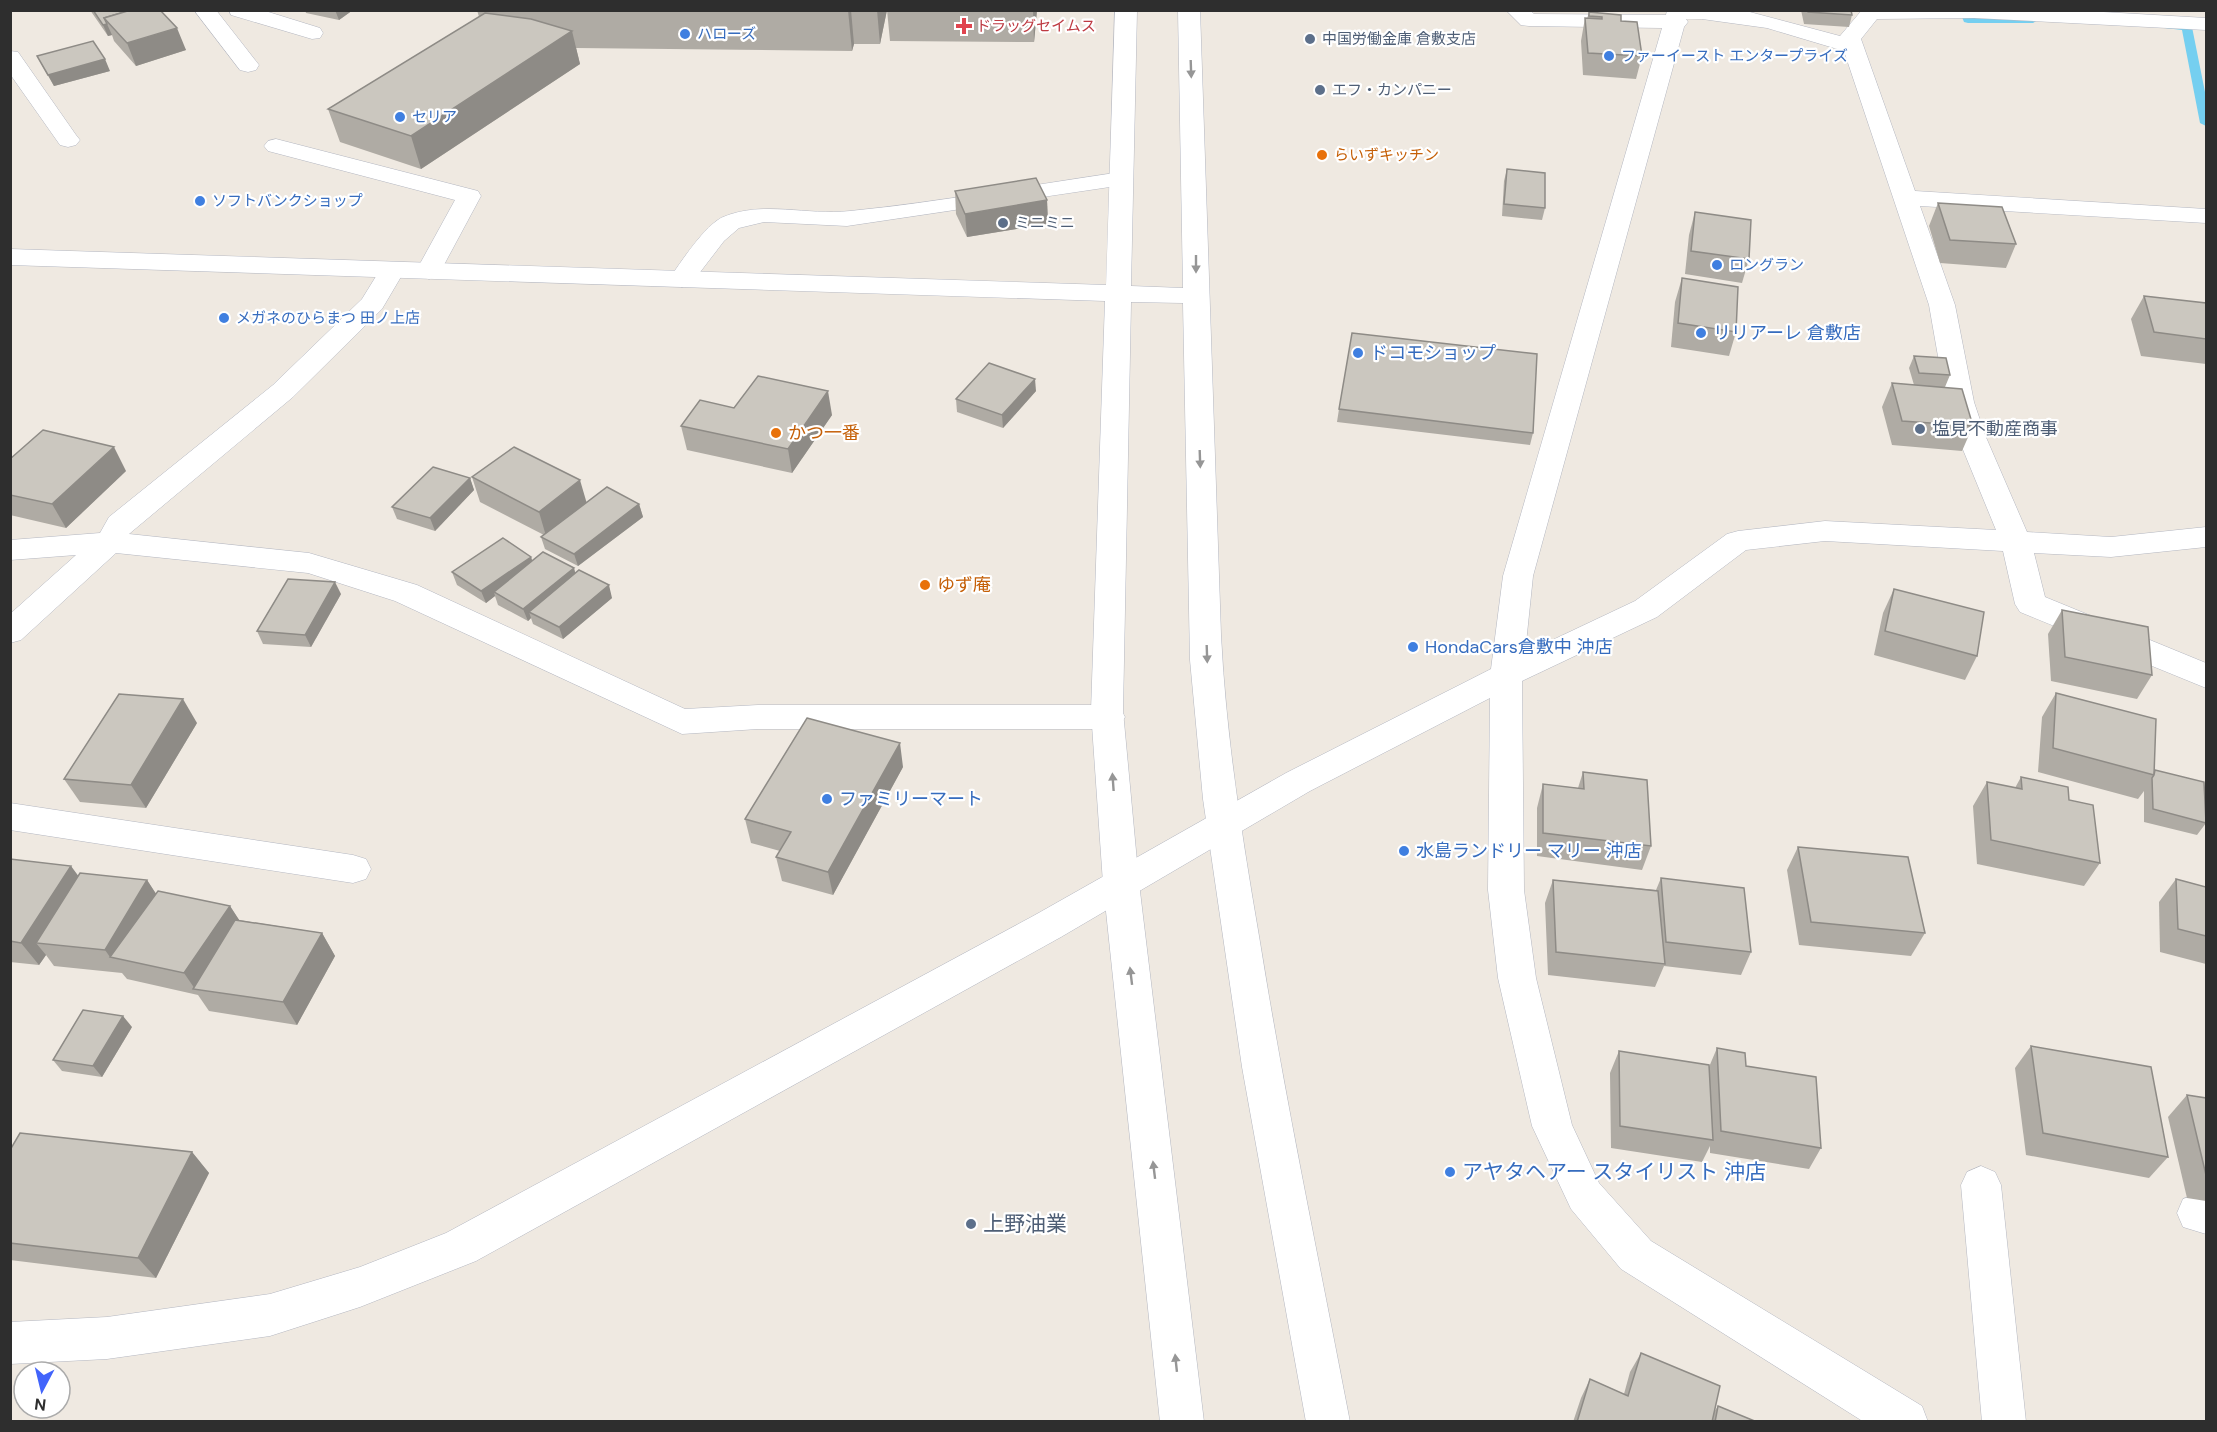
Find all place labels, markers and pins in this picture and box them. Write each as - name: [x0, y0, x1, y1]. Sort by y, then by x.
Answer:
- place label: ドラッグセイムス: [976, 16, 1096, 36]
- marker: ドラッグセイムス: [957, 19, 971, 33]
- place label: ハローズ: [697, 24, 756, 44]
- marker: ハローズ: [678, 27, 692, 41]
- place label: 中国労働金庫 倉敷支店: [1322, 29, 1476, 49]
- marker: 中国労働金庫 倉敷支店: [1303, 32, 1317, 46]
- place label: ファーイースト エンタープライズ: [1621, 46, 1848, 66]
- marker: ファーイースト エンタープライズ: [1602, 49, 1616, 63]
- place label: エフ・カンパニー: [1332, 80, 1452, 100]
- marker: エフ・カンパニー: [1313, 83, 1327, 97]
- place label: セリア: [412, 107, 457, 127]
- marker: セリア: [393, 110, 407, 124]
- place label: らいずキッチン: [1334, 145, 1439, 165]
- marker: らいずキッチン: [1315, 148, 1329, 162]
- place label: ソフトバンクショップ: [212, 191, 363, 211]
- marker: ソフトバンクショップ: [193, 194, 207, 208]
- place label: ミニミニ: [1015, 213, 1075, 233]
- marker: ミニミニ: [996, 216, 1010, 230]
- place label: ロングラン: [1729, 255, 1804, 275]
- marker: ロングラン: [1710, 258, 1724, 272]
- place label: メガネのひらまつ 田ノ上店: [236, 308, 420, 328]
- marker: メガネのひらまつ 田ノ上店: [217, 311, 231, 325]
- place label: リリアーレ 倉敷店: [1713, 321, 1861, 345]
- marker: リリアーレ 倉敷店: [1694, 326, 1708, 340]
- place label: ドコモショップ: [1370, 341, 1496, 365]
- marker: ドコモショップ: [1351, 346, 1365, 360]
- place label: 塩見不動産商事: [1932, 417, 2058, 441]
- place label: かつ一番: [788, 421, 860, 445]
- marker: 塩見不動産商事: [1913, 422, 1927, 436]
- marker: かつ一番: [769, 426, 783, 440]
- place label: ゆず庵: [937, 573, 991, 597]
- marker: ゆず庵: [918, 578, 932, 592]
- place label: HondaCars倉敷中 沖店: [1425, 635, 1613, 659]
- marker: HondaCars倉敷中 沖店: [1406, 640, 1420, 654]
- place label: ファミリーマート: [839, 787, 983, 811]
- marker: ファミリーマート: [820, 792, 834, 806]
- place label: 水島ランドリー マリー 沖店: [1416, 839, 1642, 863]
- marker: 水島ランドリー マリー 沖店: [1397, 844, 1411, 858]
- place label: アヤタヘアー スタイリスト 沖店: [1462, 1158, 1766, 1186]
- marker: アヤタヘアー スタイリスト 沖店: [1443, 1165, 1457, 1179]
- place label: 上野油業: [983, 1210, 1067, 1238]
- marker: 上野油業: [964, 1217, 978, 1231]

